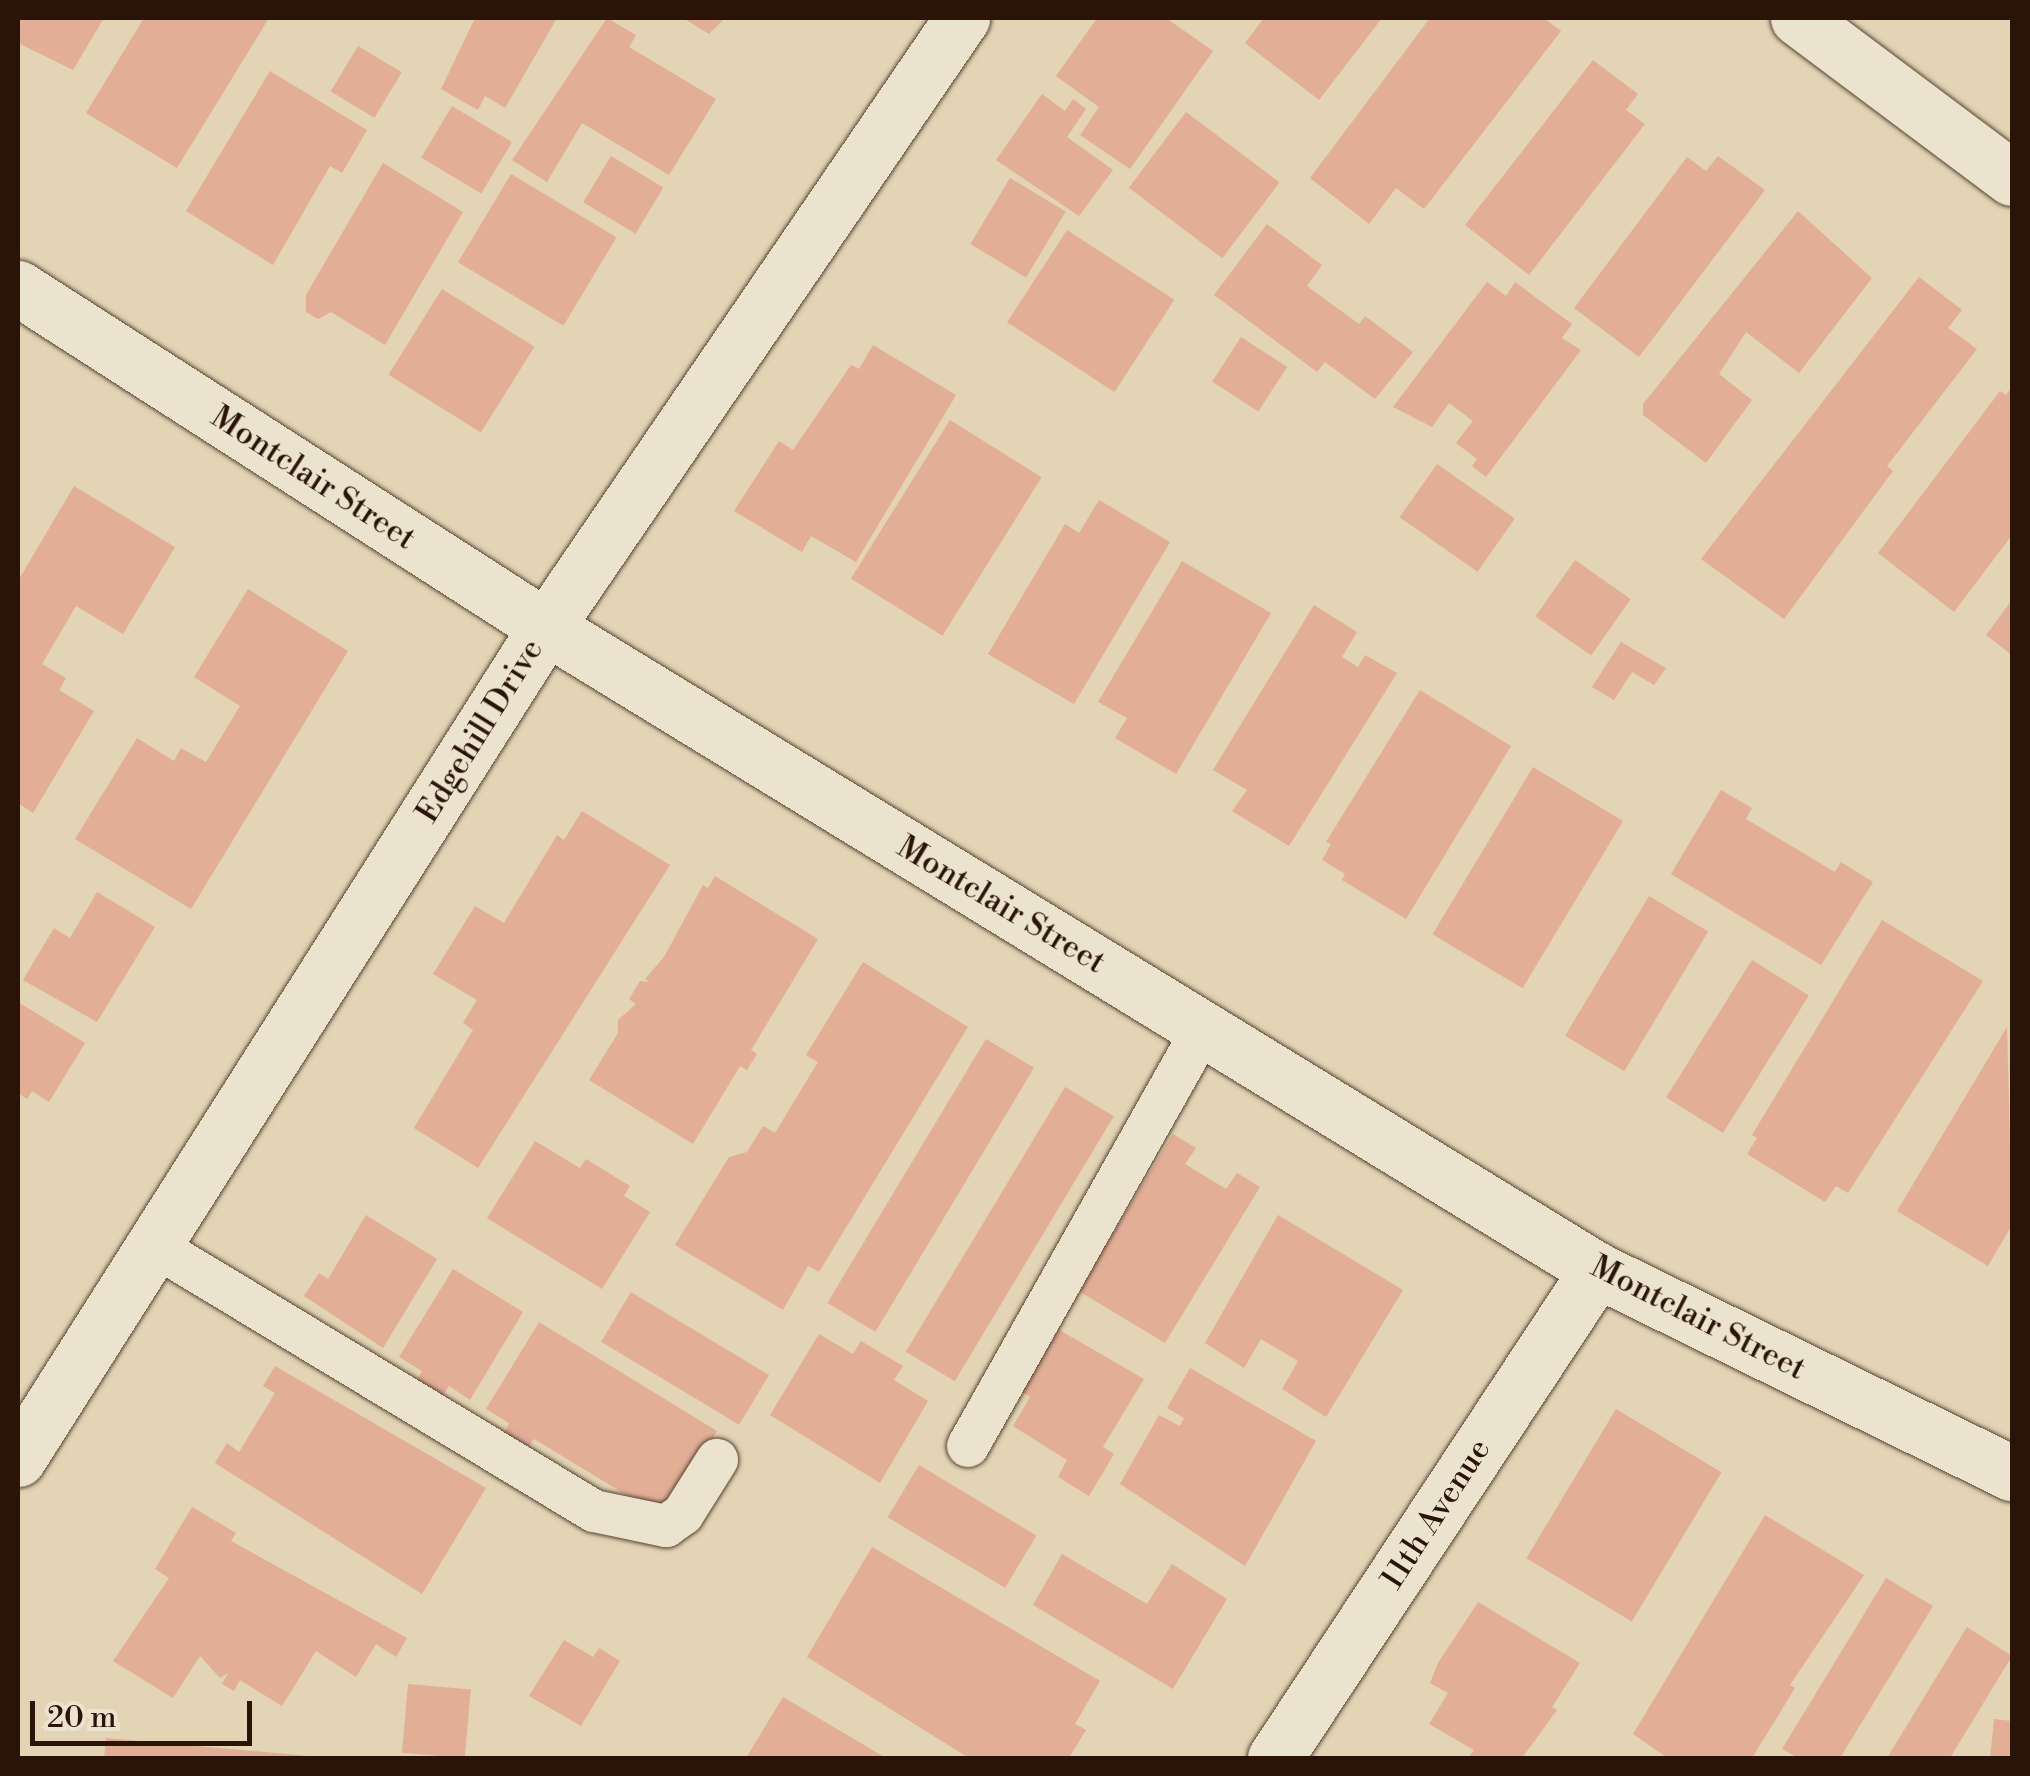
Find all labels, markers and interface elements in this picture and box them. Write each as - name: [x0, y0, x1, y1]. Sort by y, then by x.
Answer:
- street label: Montclair Street: [204, 398, 422, 558]
- street label: Edgehill Drive: [408, 632, 552, 830]
- street label: Montclair Street: [890, 828, 1112, 982]
- street label: Montclair Street: [1584, 1247, 1812, 1389]
- street label: 11th Avenue: [1373, 1432, 1499, 1596]
- scale bar: [35, 1681, 258, 1743]
- text: 20 m: [47, 1699, 116, 1737]

